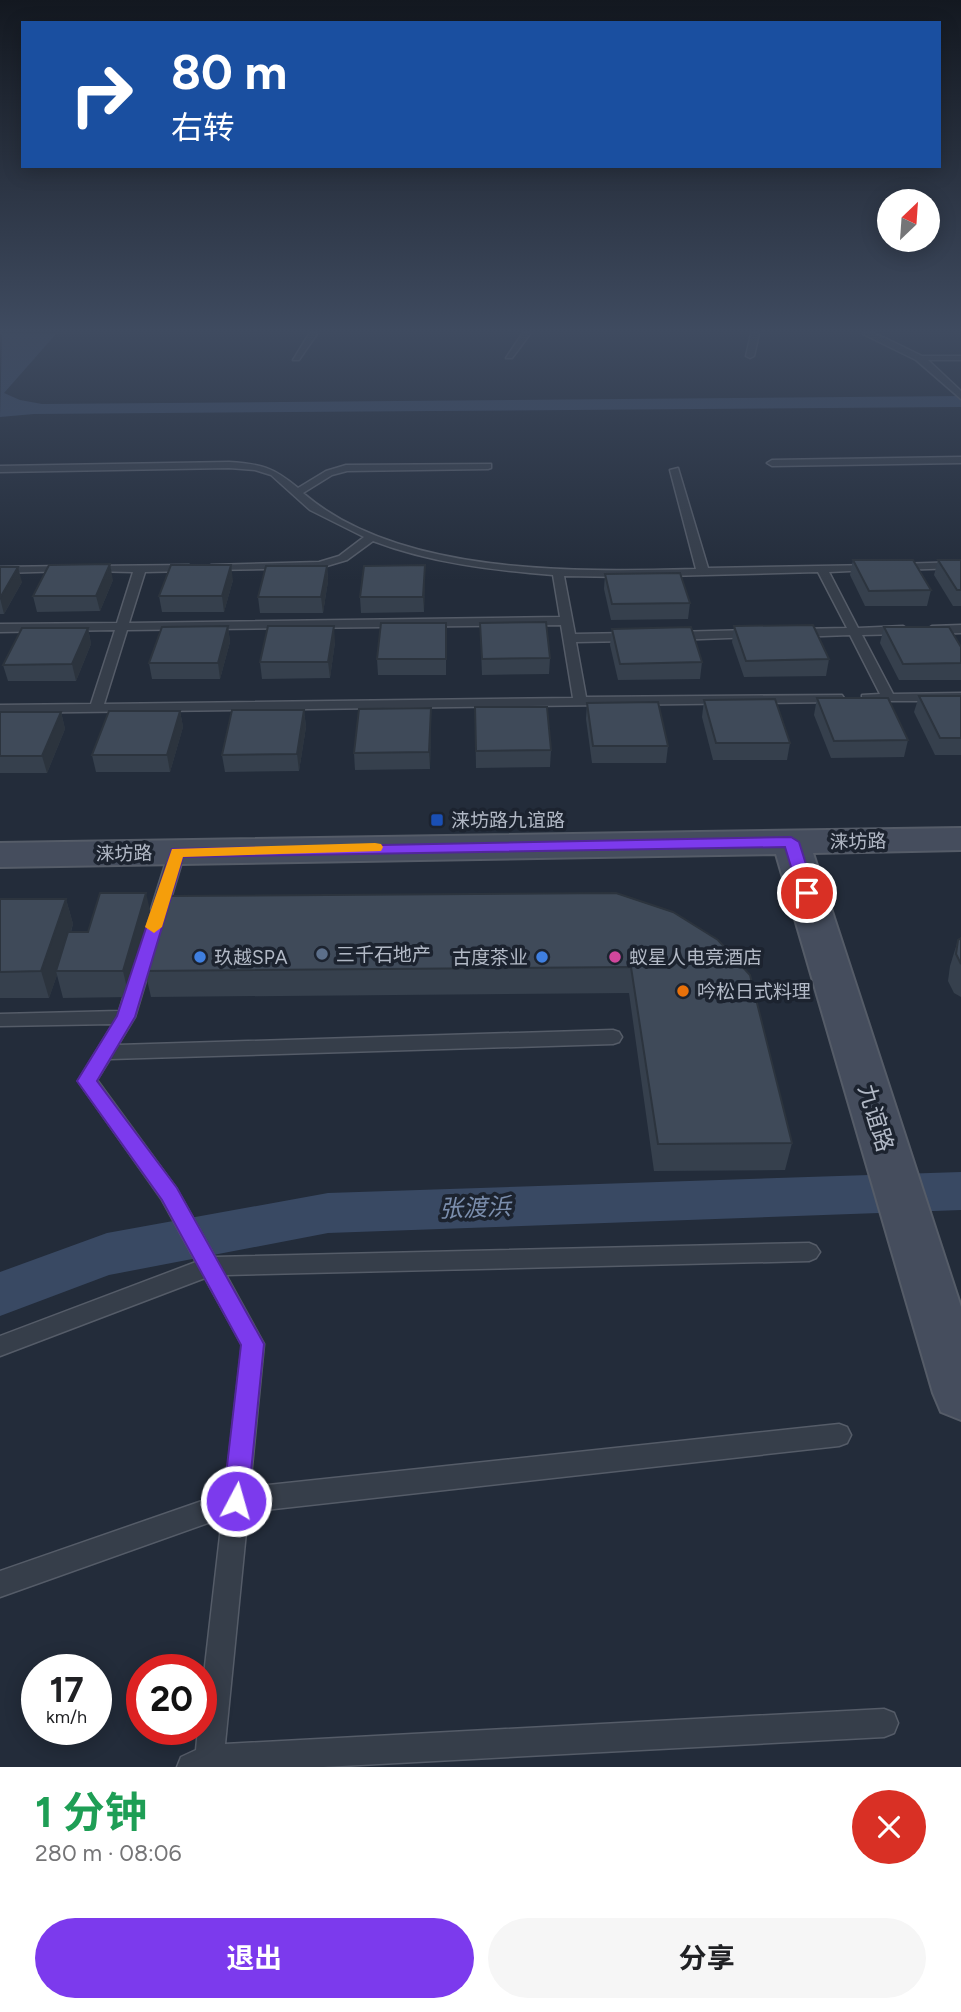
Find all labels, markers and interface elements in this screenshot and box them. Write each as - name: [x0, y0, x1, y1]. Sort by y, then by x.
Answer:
- text: 80 m: [171, 42, 287, 101]
- icon: right: [56, 49, 147, 140]
- text: 右转: [171, 109, 235, 147]
- north arrow: [877, 189, 940, 252]
- map controls: [877, 189, 940, 252]
- place label: 涞坊路九谊路: [451, 809, 565, 832]
- marker: 涞坊路九谊路: [429, 812, 445, 828]
- street label: 涞坊路: [829, 830, 887, 853]
- street label: 涞坊路: [95, 842, 153, 865]
- pin: [777, 863, 837, 923]
- icon: arrive: [788, 874, 826, 912]
- place label: 三千石地产: [336, 943, 431, 966]
- place label: 玖越SPA: [214, 946, 288, 969]
- marker: 三千石地产: [314, 946, 330, 962]
- place label: 古度茶业: [452, 946, 528, 969]
- place label: 蚁星人电竞酒店: [629, 946, 762, 969]
- marker: 玖越SPA: [192, 949, 208, 965]
- marker: 古度茶业: [534, 949, 550, 965]
- marker: 蚁星人电竞酒店: [607, 949, 623, 965]
- place label: 吟松日式料理: [697, 980, 811, 1003]
- marker: 吟松日式料理: [675, 983, 691, 999]
- street label: 九谊路: [853, 1081, 899, 1155]
- water label: 张渡浜: [438, 1192, 513, 1223]
- position arrow: [199, 1464, 273, 1538]
- speed limit sign: 20: [126, 1654, 217, 1745]
- text: 17: [49, 1669, 84, 1711]
- text: km/h: [46, 1706, 87, 1728]
- text: 1 分钟: [35, 1787, 147, 1838]
- button: close: [852, 1790, 926, 1864]
- text: 280 m · 08:06: [35, 1839, 182, 1867]
- button: 退出: [35, 1918, 474, 1998]
- button: 分享: [488, 1918, 926, 1998]

